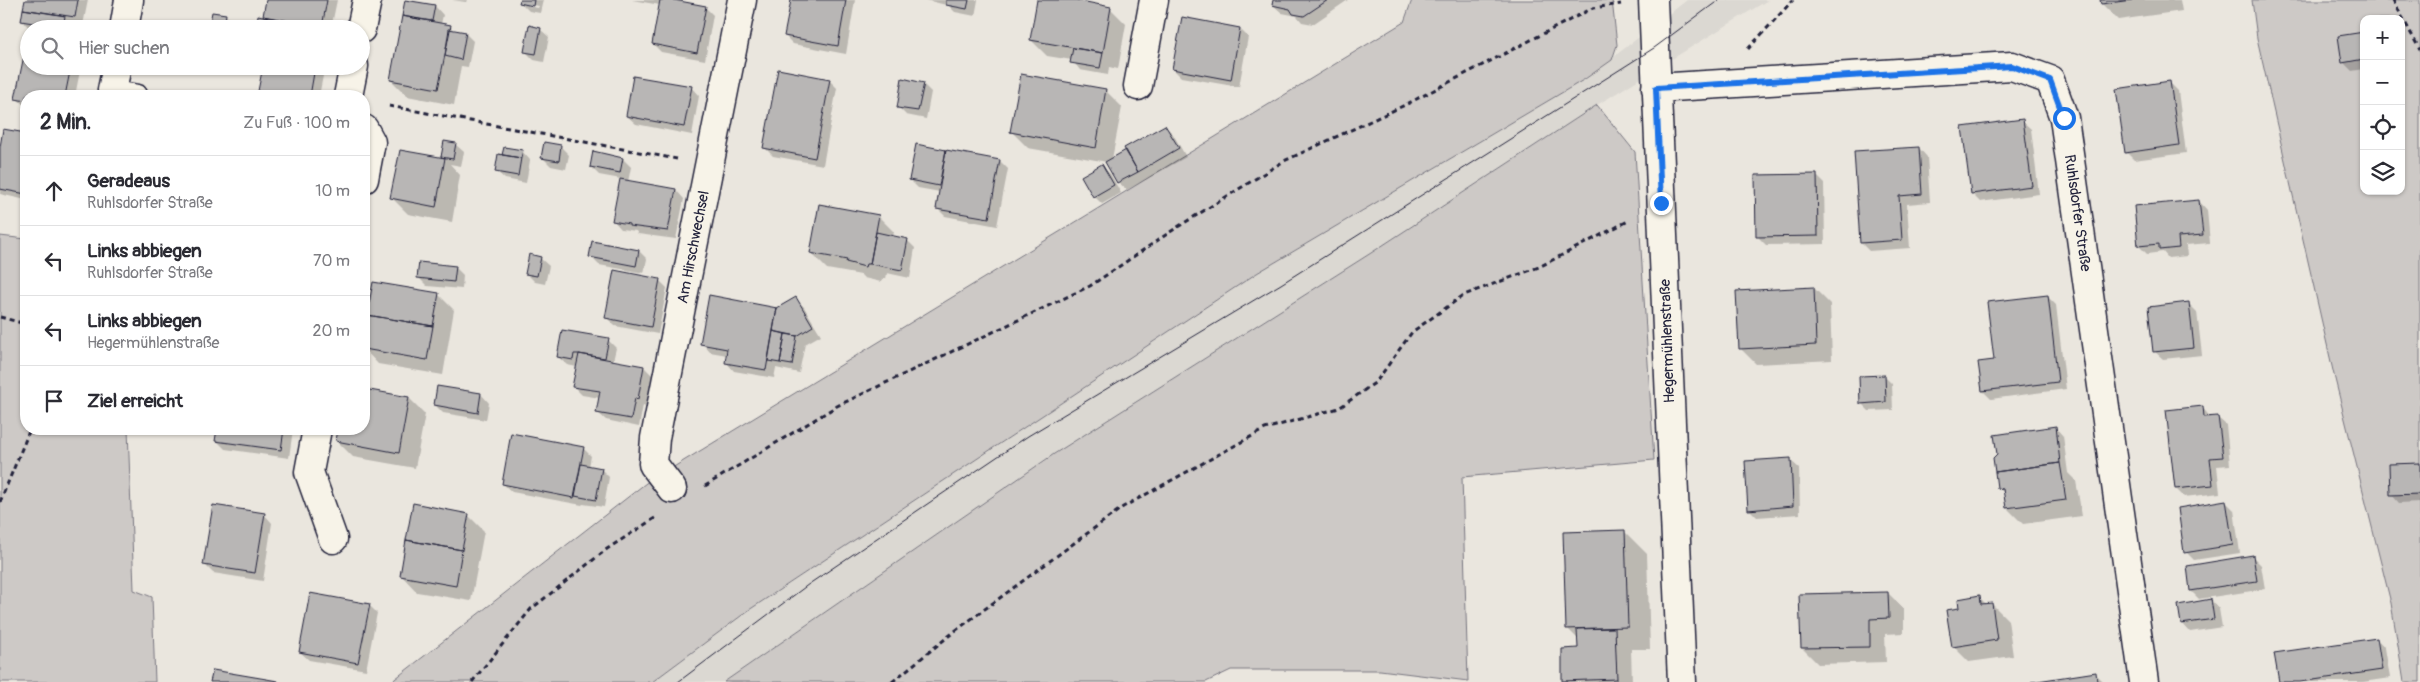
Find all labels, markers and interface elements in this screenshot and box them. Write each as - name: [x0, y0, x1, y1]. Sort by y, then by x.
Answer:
- map controls: [2360, 15, 2405, 195]
- button: +: [2360, 15, 2405, 60]
- search box: [20, 20, 370, 75]
- icon: search: [38, 34, 66, 62]
- text: Hier suchen: [78, 36, 170, 60]
- button: −: [2360, 60, 2405, 105]
- button: locate: [2360, 105, 2405, 150]
- route start: [2053, 107, 2076, 130]
- text: 2 Min.: [40, 109, 91, 136]
- text: Zu Fuß · 100 m: [243, 113, 350, 133]
- button: layers: [2360, 150, 2405, 195]
- street label: Ruhlsdorfer Straße: [2060, 153, 2095, 273]
- text: Geradeaus: [87, 169, 170, 193]
- icon: ahead: [40, 177, 68, 205]
- text: 10 m: [315, 181, 350, 201]
- street label: Am Hirschwechsel: [673, 189, 714, 305]
- route end: [1650, 192, 1673, 215]
- text: Ruhlsdorfer Straße: [87, 193, 213, 213]
- text: Links abbiegen: [87, 239, 202, 263]
- icon: left: [40, 247, 68, 275]
- text: 70 m: [313, 251, 350, 271]
- text: Ruhlsdorfer Straße: [87, 263, 213, 283]
- street label: Hegermühlenstraße: [1656, 278, 1679, 403]
- text: Links abbiegen: [87, 309, 202, 333]
- icon: left: [40, 317, 68, 345]
- text: 20 m: [312, 321, 350, 341]
- text: Hegermühlenstraße: [87, 333, 220, 353]
- icon: arrive: [40, 387, 68, 415]
- text: Ziel erreicht: [87, 389, 183, 413]

